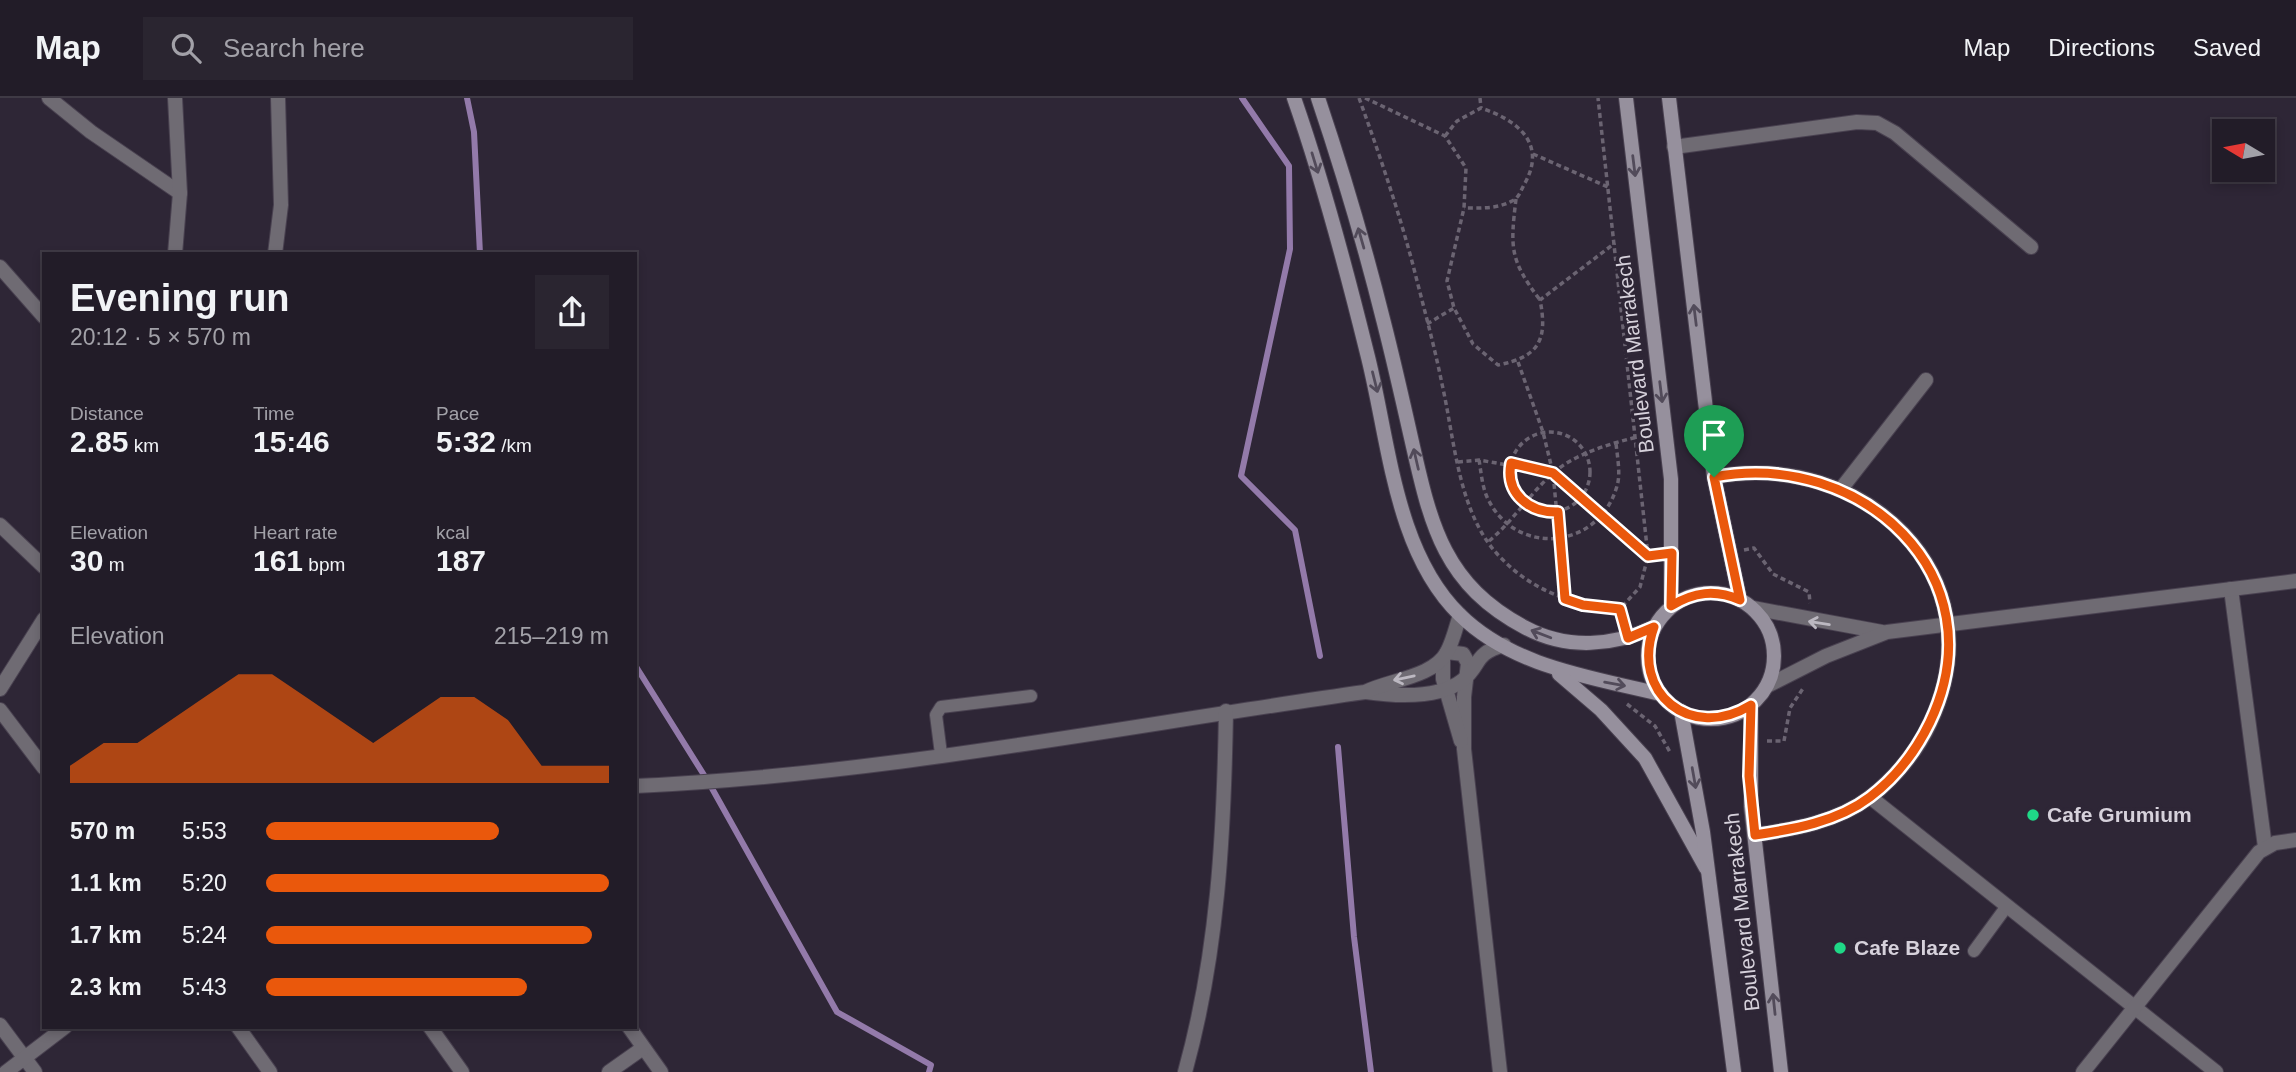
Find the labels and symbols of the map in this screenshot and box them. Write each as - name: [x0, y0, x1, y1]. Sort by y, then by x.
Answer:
- north arrow: [2212, 119, 2275, 182]
- one-way arrow: [1309, 152, 1322, 174]
- one-way arrow: [1627, 154, 1640, 177]
- one-way arrow: [1354, 227, 1367, 250]
- street label: Boulevard Marrakech: [1611, 254, 1658, 455]
- one-way arrow: [1688, 304, 1701, 327]
- one-way arrow: [1369, 371, 1382, 393]
- one-way arrow: [1654, 380, 1667, 403]
- pin: [1684, 405, 1744, 477]
- one-way arrow: [1409, 448, 1422, 471]
- one-way arrow: [1808, 616, 1831, 629]
- one-way arrow: [1530, 627, 1552, 640]
- one-way arrow: [1393, 671, 1416, 685]
- one-way arrow: [1603, 677, 1626, 691]
- one-way arrow: [1688, 766, 1701, 789]
- place label: Cafe Grumium: [2047, 803, 2192, 826]
- marker: Cafe Grumium: [2025, 807, 2041, 823]
- street label: Boulevard Marrakech: [1720, 812, 1763, 1013]
- place label: Cafe Blaze: [1854, 936, 1960, 959]
- marker: Cafe Blaze: [1832, 940, 1848, 956]
- one-way arrow: [1767, 993, 1780, 1016]

